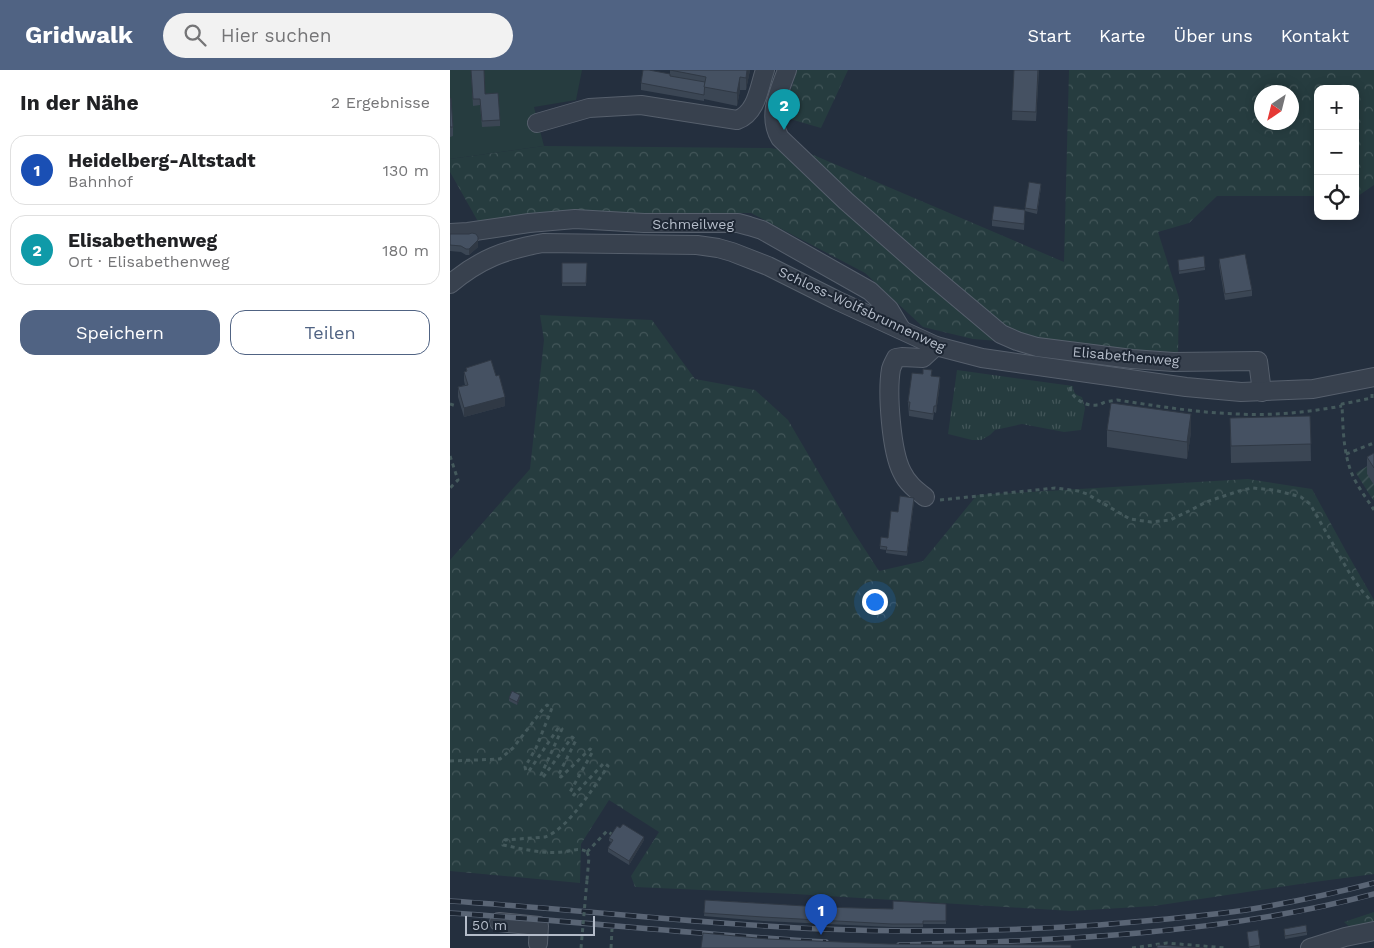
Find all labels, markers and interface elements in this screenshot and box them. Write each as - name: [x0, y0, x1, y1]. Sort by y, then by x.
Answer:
- search box: [163, 13, 513, 58]
- text: Gridwalk: [25, 21, 133, 49]
- icon: search: [181, 21, 209, 49]
- text: Hier suchen: [221, 24, 331, 47]
- text: Start: [1027, 25, 1071, 46]
- text: Karte: [1099, 25, 1146, 46]
- text: Über uns: [1174, 25, 1253, 46]
- text: Kontakt: [1281, 25, 1349, 46]
- north arrow: [1254, 85, 1299, 130]
- map controls: [1314, 85, 1359, 220]
- button: +: [1314, 85, 1359, 130]
- pin: 2: [768, 89, 800, 130]
- text: In der Nähe: [20, 90, 139, 115]
- text: 2 Ergebnisse: [331, 93, 430, 112]
- button: −: [1314, 130, 1359, 175]
- text: Heidelberg-Altstadt: [68, 149, 255, 172]
- text: 1: [34, 161, 40, 180]
- text: 130 m: [383, 161, 429, 180]
- text: Bahnhof: [68, 172, 133, 191]
- button: locate: [1314, 175, 1359, 220]
- street label: Schmeilweg: [652, 216, 734, 232]
- text: Elisabethenweg: [68, 229, 217, 252]
- text: 2: [32, 241, 42, 260]
- text: 180 m: [382, 241, 429, 260]
- text: Ort · Elisabethenweg: [68, 252, 230, 271]
- street label: Schloss-Wolfsbrunnenweg: [776, 263, 948, 355]
- button: Speichern: [20, 310, 220, 355]
- button: Teilen: [230, 310, 430, 355]
- street label: Elisabethenweg: [1072, 343, 1181, 369]
- your location: [862, 589, 888, 615]
- pin: 1: [805, 894, 837, 935]
- scale bar: [465, 913, 595, 936]
- text: 50 m: [472, 917, 507, 933]

